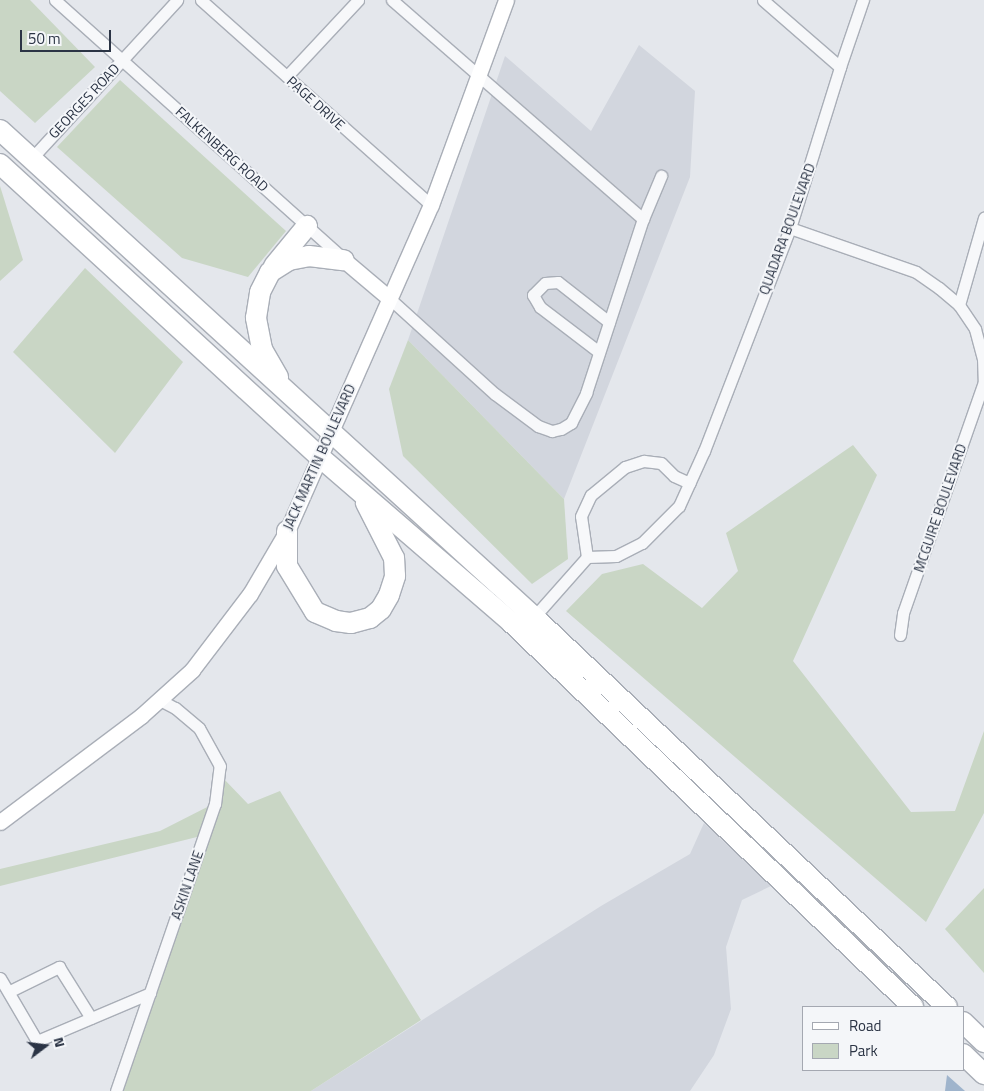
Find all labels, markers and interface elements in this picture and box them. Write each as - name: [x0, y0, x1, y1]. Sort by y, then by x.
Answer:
- scale bar: [22, 20, 114, 52]
- text: 50 m: [28, 27, 61, 50]
- street label: GEORGES ROAD: [45, 60, 123, 142]
- street label: PAGE DRIVE: [283, 73, 349, 133]
- street label: FALKENBERG ROAD: [172, 103, 272, 195]
- street label: QUADARA BOULEVARD: [755, 161, 819, 297]
- street label: JACK MARTIN BOULEVARD: [279, 381, 359, 533]
- street label: MCGUIRE BOULEVARD: [910, 442, 970, 574]
- street label: ASKIN LANE: [167, 848, 207, 922]
- legend: [802, 1006, 964, 1071]
- text: Road: [849, 1014, 881, 1037]
- north arrow: [20, 1021, 70, 1071]
- text: N: [49, 1035, 71, 1049]
- text: Park: [849, 1039, 878, 1062]

